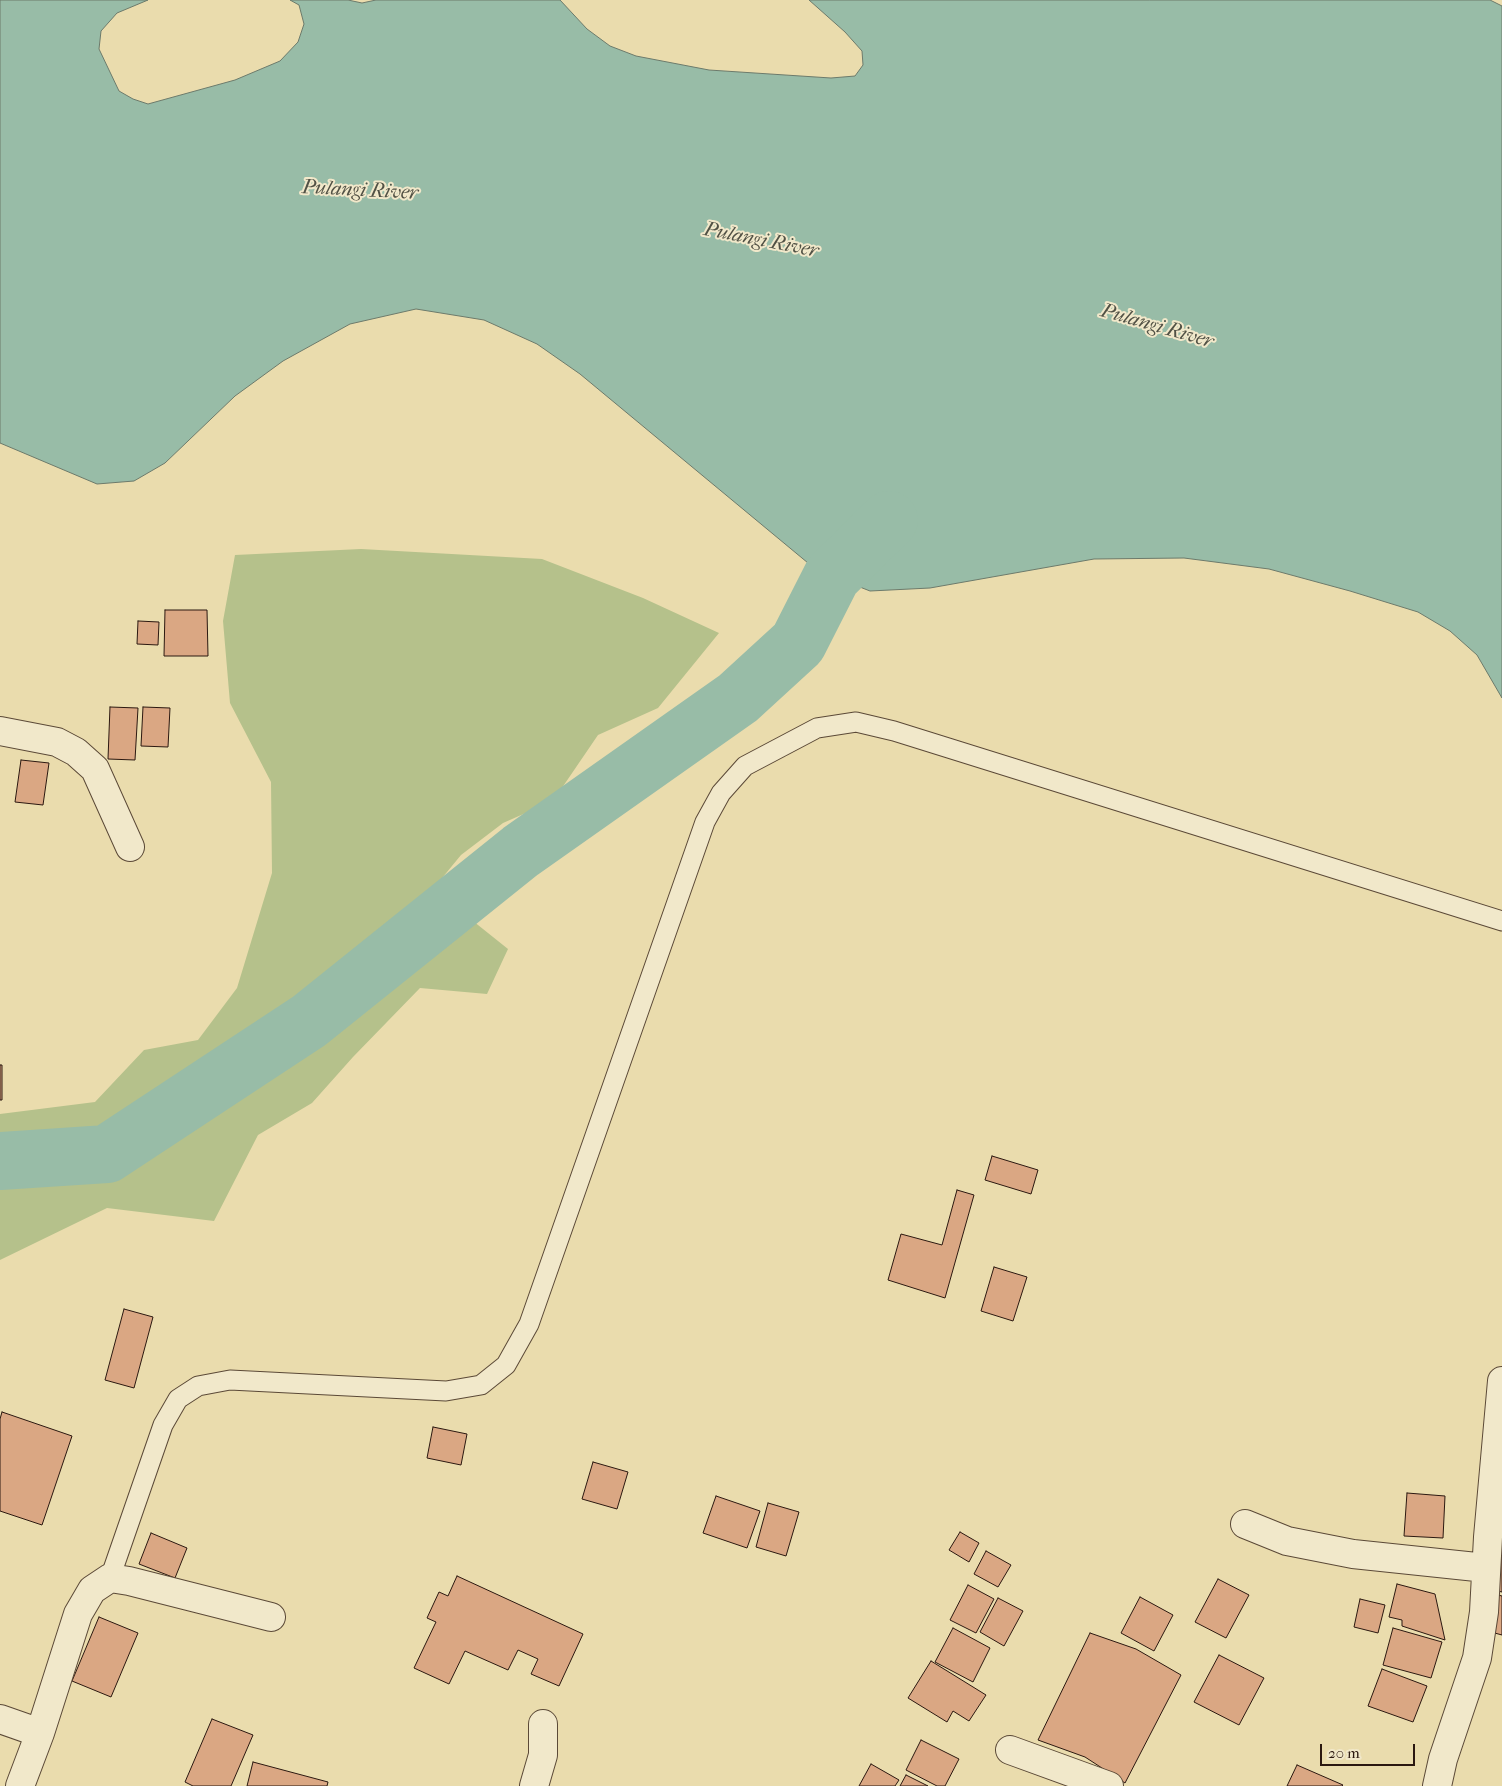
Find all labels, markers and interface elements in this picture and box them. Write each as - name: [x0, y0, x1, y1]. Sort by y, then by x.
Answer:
- water label: Pulangi River: [301, 176, 419, 206]
- water label: Pulangi River: [702, 218, 820, 264]
- water label: Pulangi River: [1098, 299, 1216, 355]
- scale bar: [1322, 1734, 1417, 1766]
- text: 20 m: [1328, 1744, 1360, 1762]

